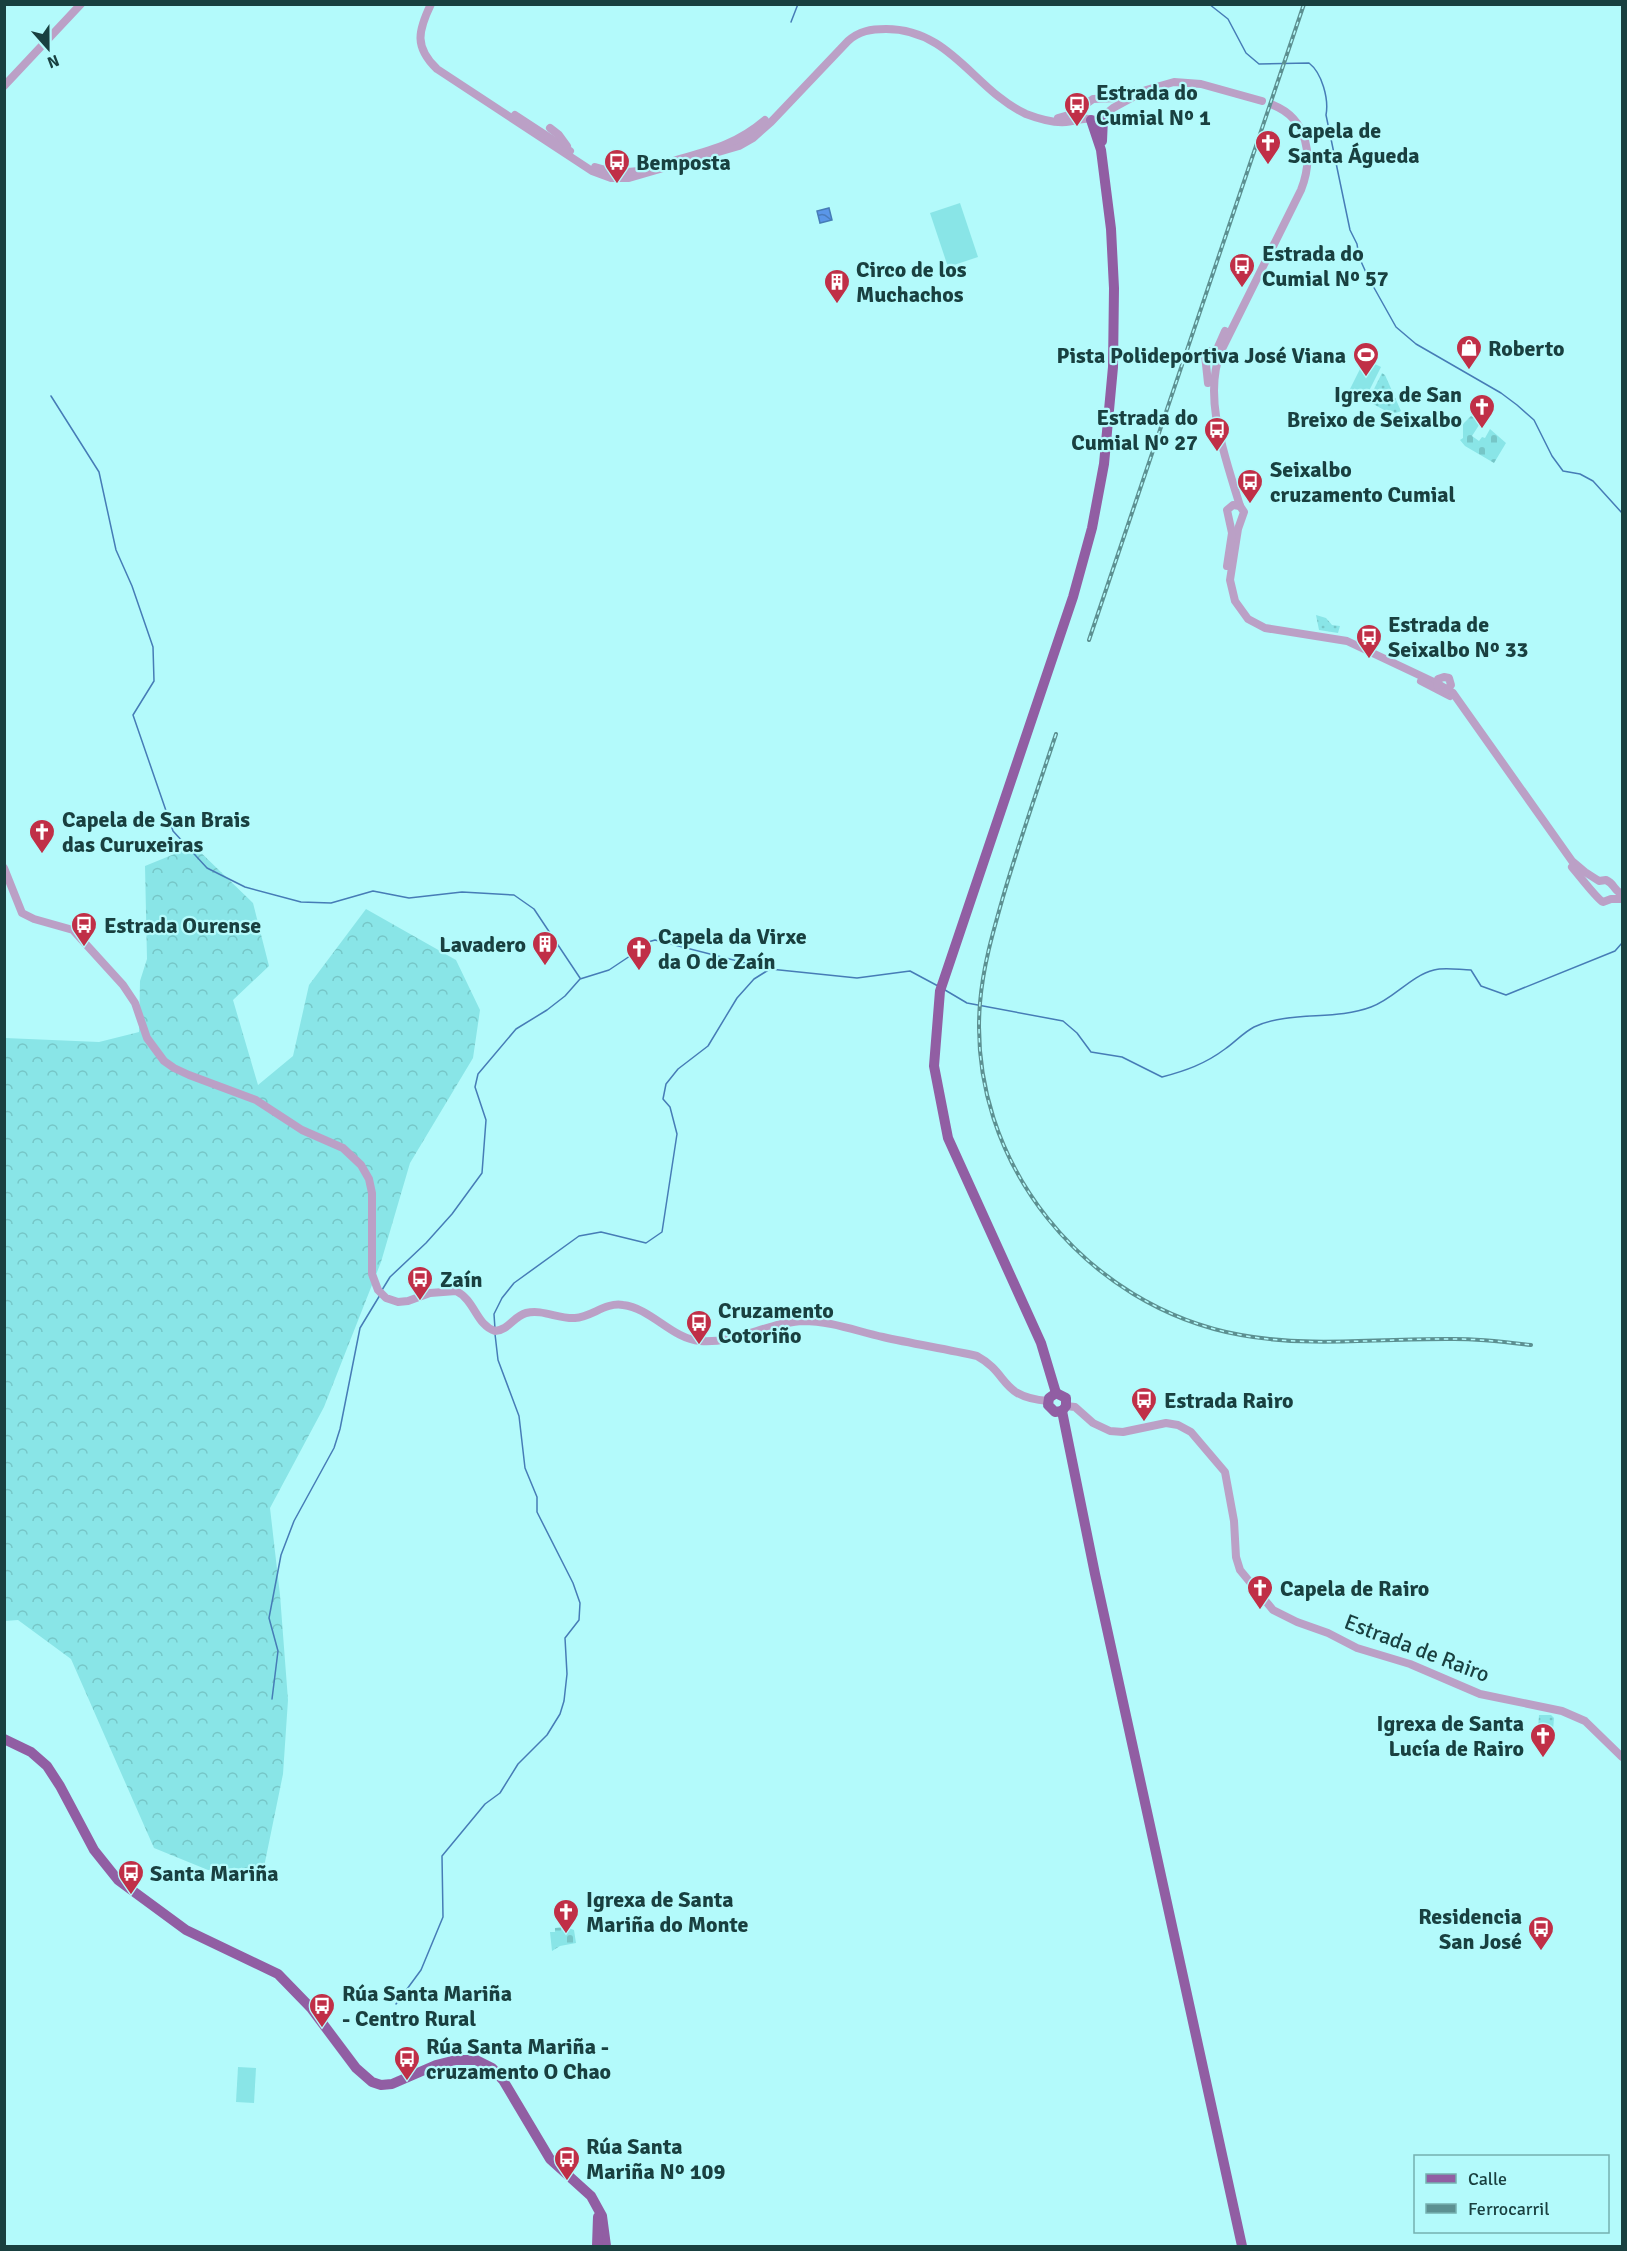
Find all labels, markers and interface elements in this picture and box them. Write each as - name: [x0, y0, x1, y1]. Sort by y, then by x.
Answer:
- north arrow: [18, 18, 78, 78]
- text: N: [44, 50, 62, 72]
- place label: Estrada do Cumial Nº 1: [1096, 79, 1211, 131]
- bus stop icon: Estrada do Cumial Nº 1: [1062, 90, 1092, 128]
- place label: Capela de Santa Águeda: [1288, 117, 1420, 169]
- church icon: Capela de Santa Águeda: [1253, 128, 1283, 166]
- bus stop icon: Bemposta: [602, 147, 632, 185]
- place label: Bemposta: [636, 149, 731, 176]
- place label: Estrada do Cumial Nº 57: [1262, 240, 1389, 292]
- bus stop icon: Estrada do Cumial Nº 57: [1227, 251, 1257, 289]
- place label: Circo de los Muchachos: [856, 256, 967, 308]
- building icon: Circo de los Muchachos: [822, 267, 852, 305]
- shop icon: Roberto: [1454, 333, 1484, 371]
- place label: Roberto: [1488, 335, 1564, 362]
- sports icon: Pista Polideportiva José Viana: [1351, 340, 1381, 378]
- place label: Pista Polideportiva José Viana: [1056, 342, 1346, 369]
- place label: Igrexa de San Breixo de Seixalbo: [1287, 381, 1462, 433]
- church icon: Igrexa de San Breixo de Seixalbo: [1467, 392, 1497, 430]
- place label: Estrada do Cumial Nº 27: [1071, 404, 1198, 456]
- bus stop icon: Estrada do Cumial Nº 27: [1202, 415, 1232, 453]
- place label: Seixalbo cruzamento Cumial: [1270, 456, 1456, 508]
- bus stop icon: Seixalbo cruzamento Cumial: [1235, 467, 1265, 505]
- place label: Estrada de Seixalbo Nº 33: [1388, 611, 1528, 663]
- bus stop icon: Estrada de Seixalbo Nº 33: [1354, 622, 1384, 660]
- place label: Capela de San Brais das Curuxeiras: [62, 806, 250, 858]
- church icon: Capela de San Brais das Curuxeiras: [27, 817, 57, 855]
- bus stop icon: Estrada Ourense: [69, 910, 99, 948]
- place label: Estrada Ourense: [104, 912, 261, 939]
- place label: Capela da Virxe da O de Zaín: [658, 923, 807, 975]
- building icon: Lavadero: [530, 929, 560, 967]
- place label: Lavadero: [439, 931, 526, 958]
- church icon: Capela da Virxe da O de Zaín: [624, 934, 654, 972]
- bus stop icon: Zaín: [405, 1264, 435, 1302]
- place label: Zaín: [440, 1266, 483, 1293]
- place label: Cruzamento Cotoriño: [718, 1297, 834, 1349]
- bus stop icon: Cruzamento Cotoriño: [684, 1308, 714, 1346]
- bus stop icon: Estrada Rairo: [1129, 1385, 1159, 1423]
- place label: Estrada Rairo: [1164, 1387, 1294, 1414]
- church icon: Capela de Rairo: [1245, 1573, 1275, 1611]
- place label: Capela de Rairo: [1280, 1575, 1429, 1602]
- street label: Estrada de Rairo: [1341, 1608, 1493, 1688]
- place label: Igrexa de Santa Lucía de Rairo: [1377, 1710, 1524, 1762]
- church icon: Igrexa de Santa Lucía de Rairo: [1528, 1721, 1558, 1759]
- bus stop icon: Santa Mariña: [116, 1858, 146, 1896]
- place label: Santa Mariña: [150, 1860, 279, 1887]
- place label: Igrexa de Santa Mariña do Monte: [586, 1886, 749, 1938]
- church icon: Igrexa de Santa Mariña do Monte: [551, 1897, 581, 1935]
- place label: Residencia San José: [1418, 1903, 1522, 1955]
- bus stop icon: Residencia San José: [1526, 1914, 1556, 1952]
- place label: Rúa Santa Mariña - Centro Rural: [342, 1980, 512, 2032]
- bus stop icon: Rúa Santa Mariña - Centro Rural: [307, 1991, 337, 2029]
- place label: Rúa Santa Mariña - cruzamento O Chao: [426, 2033, 611, 2085]
- bus stop icon: Rúa Santa Mariña - cruzamento O Chao: [392, 2044, 422, 2082]
- place label: Rúa Santa Mariña Nº 109: [586, 2133, 725, 2185]
- bus stop icon: Rúa Santa Mariña Nº 109: [552, 2144, 582, 2182]
- legend: [1414, 2155, 1609, 2233]
- text: Calle: [1468, 2168, 1507, 2190]
- text: Ferrocarril: [1468, 2198, 1549, 2220]

